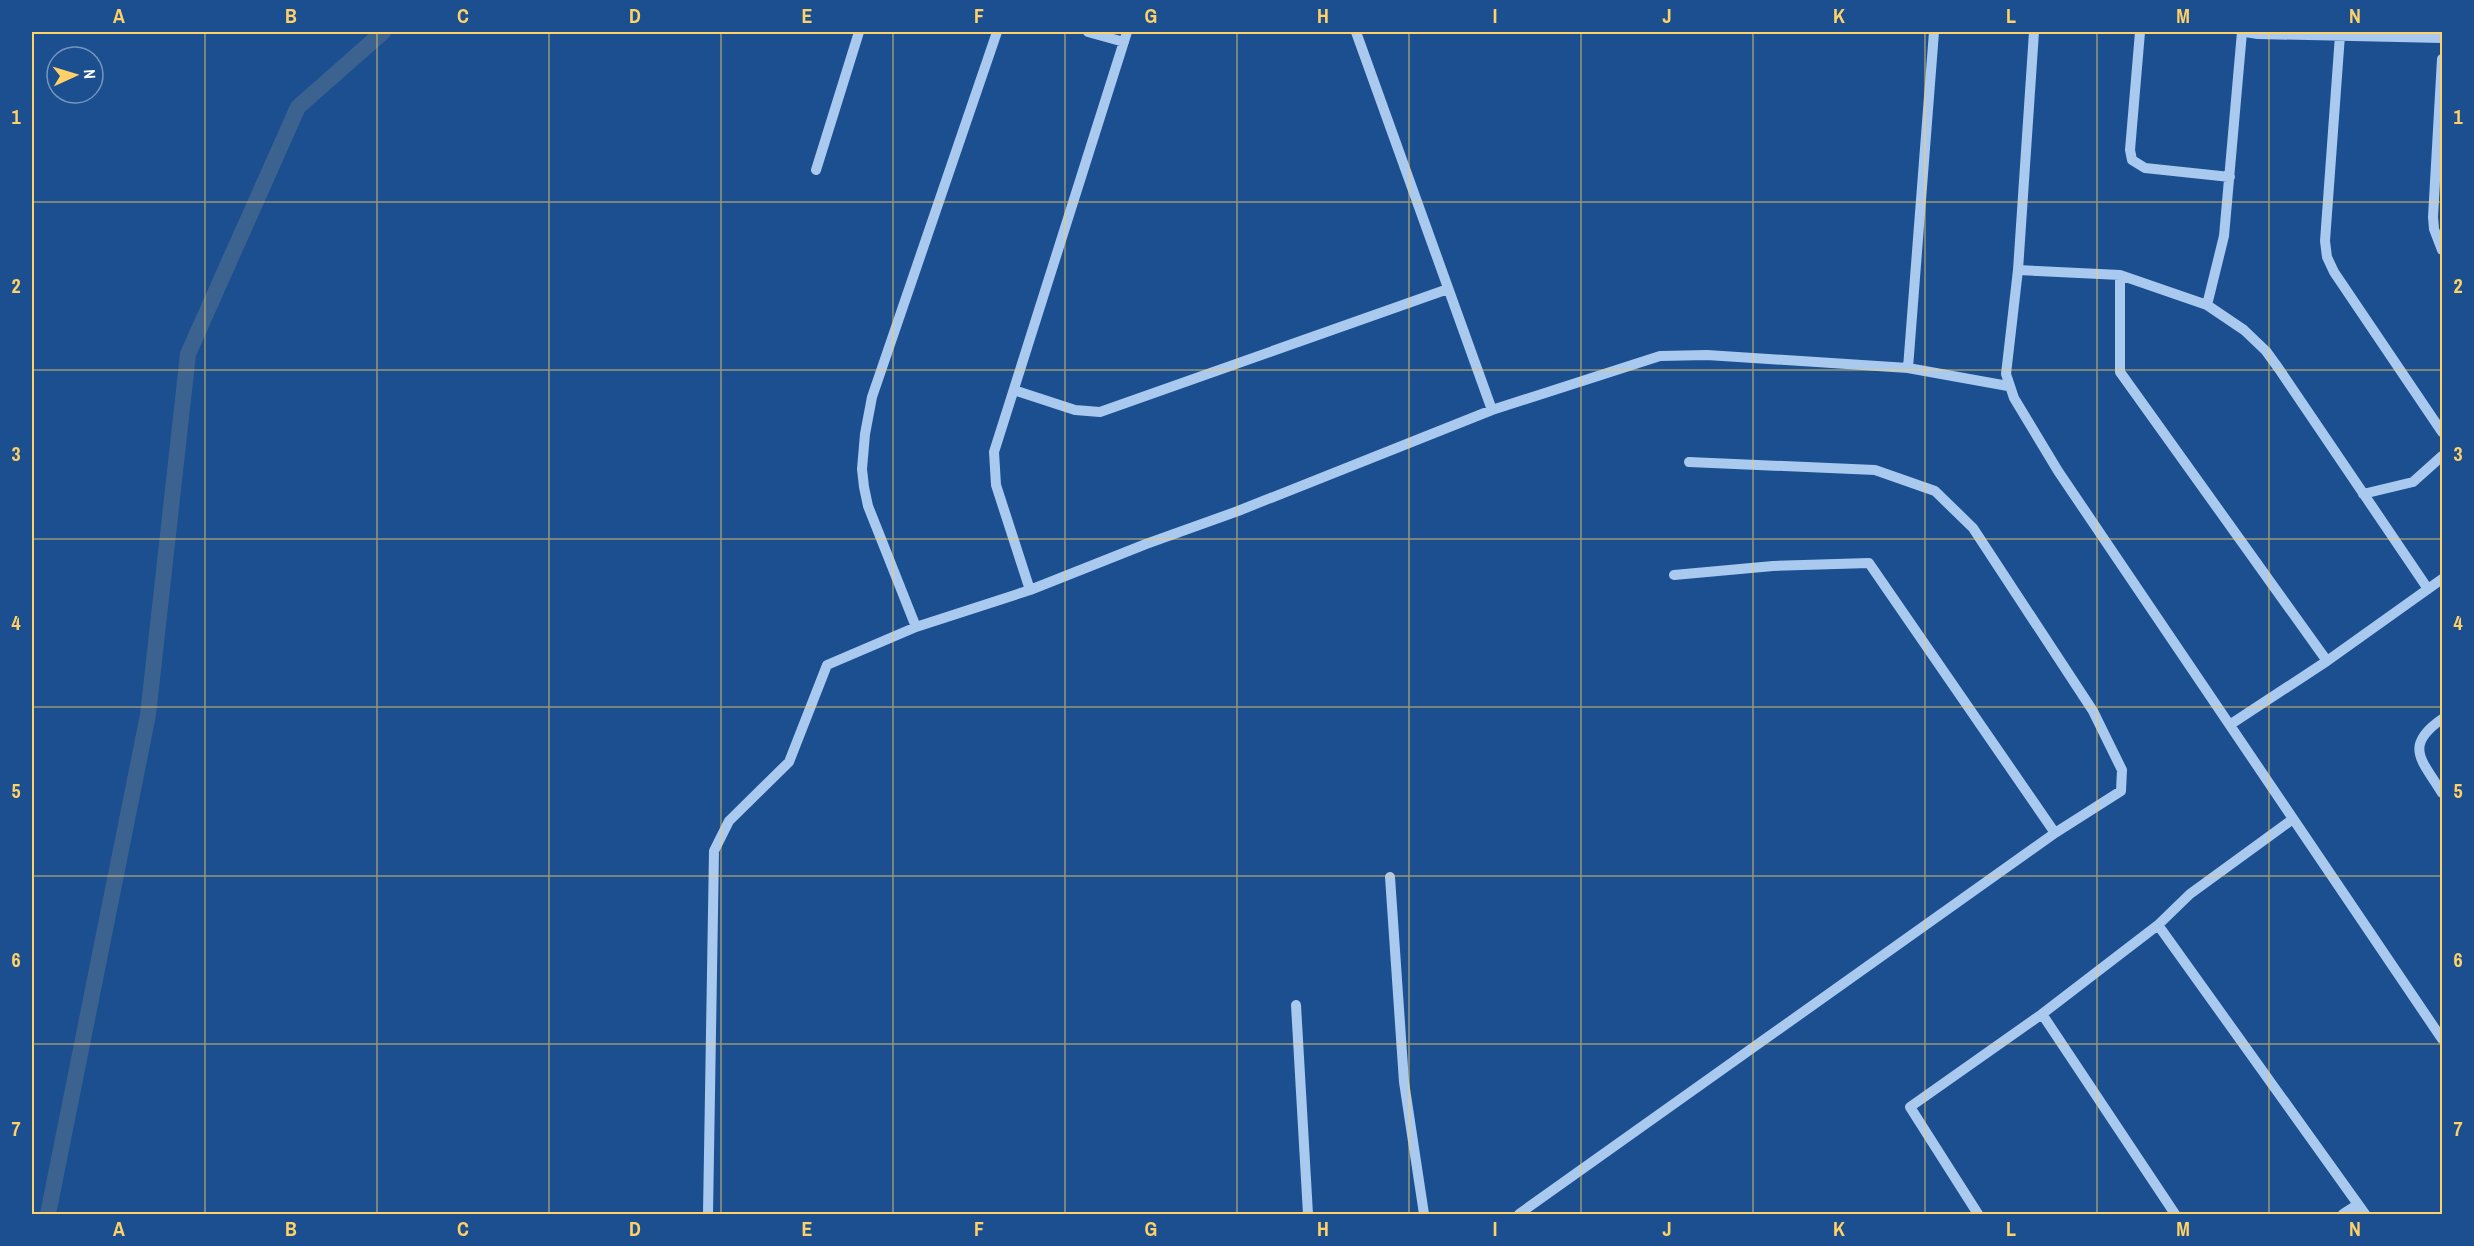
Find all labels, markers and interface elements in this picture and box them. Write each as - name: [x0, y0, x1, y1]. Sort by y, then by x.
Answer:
- text: A: [113, 2, 125, 29]
- text: B: [285, 2, 297, 29]
- text: C: [457, 2, 469, 29]
- text: D: [629, 2, 641, 29]
- text: E: [802, 2, 813, 29]
- text: F: [974, 2, 984, 29]
- text: G: [1145, 2, 1157, 29]
- text: H: [1317, 2, 1329, 29]
- text: I: [1493, 2, 1497, 29]
- text: J: [1662, 2, 1672, 29]
- text: K: [1833, 2, 1845, 29]
- text: L: [2006, 2, 2016, 29]
- text: M: [2176, 2, 2190, 29]
- text: N: [2349, 2, 2361, 29]
- north arrow: [45, 45, 105, 105]
- text: N: [79, 68, 101, 79]
- text: 1: [11, 103, 21, 130]
- text: 1: [2453, 103, 2463, 130]
- text: 2: [11, 272, 21, 299]
- text: 2: [2453, 272, 2463, 299]
- text: 3: [11, 440, 21, 467]
- text: 3: [2453, 440, 2463, 467]
- text: 4: [11, 609, 21, 636]
- text: 4: [2453, 609, 2463, 636]
- text: 5: [11, 777, 21, 804]
- text: 5: [2453, 777, 2463, 804]
- text: 6: [11, 946, 21, 973]
- text: 6: [2453, 946, 2463, 973]
- text: 7: [11, 1115, 21, 1142]
- text: 7: [2453, 1115, 2463, 1142]
- text: A: [113, 1215, 125, 1242]
- text: B: [285, 1215, 297, 1242]
- text: C: [457, 1215, 469, 1242]
- text: D: [629, 1215, 641, 1242]
- text: E: [802, 1215, 813, 1242]
- text: F: [974, 1215, 984, 1242]
- text: G: [1145, 1215, 1157, 1242]
- text: H: [1317, 1215, 1329, 1242]
- text: I: [1493, 1215, 1497, 1242]
- text: J: [1662, 1215, 1672, 1242]
- text: K: [1833, 1215, 1845, 1242]
- text: L: [2006, 1215, 2016, 1242]
- text: M: [2176, 1215, 2190, 1242]
- text: N: [2349, 1215, 2361, 1242]

